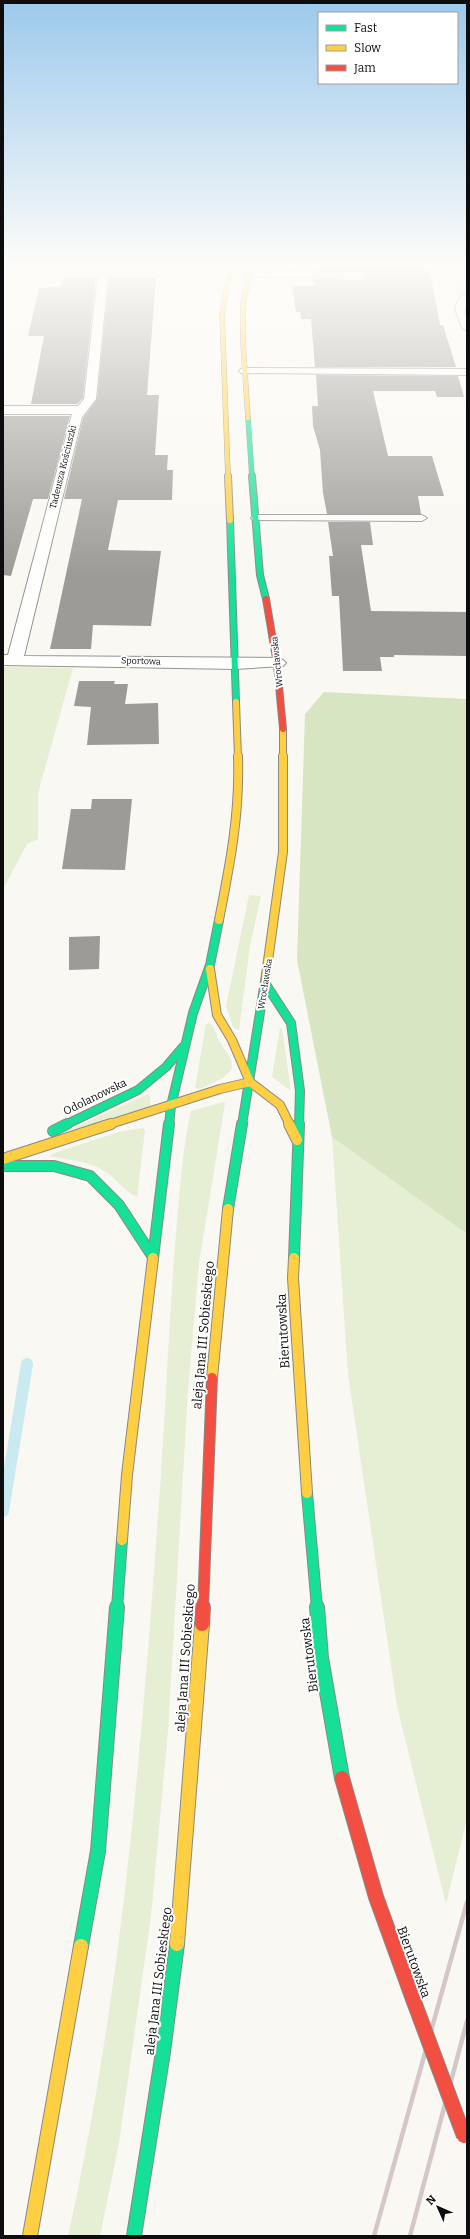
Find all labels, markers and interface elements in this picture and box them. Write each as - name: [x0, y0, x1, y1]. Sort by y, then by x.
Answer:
- legend: [318, 12, 458, 84]
- text: Fast: [354, 21, 378, 35]
- text: Slow: [354, 41, 381, 55]
- text: Jam: [353, 61, 376, 75]
- street label: Tadeusza Kościuszki: [48, 424, 78, 510]
- street label: Wrocławska: [269, 636, 285, 688]
- street label: Sportowa: [121, 655, 161, 667]
- street label: Wrocławska: [256, 958, 274, 1010]
- street label: Odolanowska: [61, 1076, 129, 1118]
- street label: aleja Jana III Sobieskiego: [189, 1260, 217, 1410]
- street label: Bierutowska: [274, 1293, 292, 1369]
- street label: aleja Jana III Sobieskiego: [172, 1583, 198, 1733]
- street label: Bierutowska: [297, 1617, 321, 1693]
- street label: aleja Jana III Sobieskiego: [141, 1906, 175, 2056]
- street label: Bierutowska: [394, 1924, 434, 2000]
- north arrow: [418, 2187, 458, 2227]
- text: N: [424, 2192, 439, 2208]

